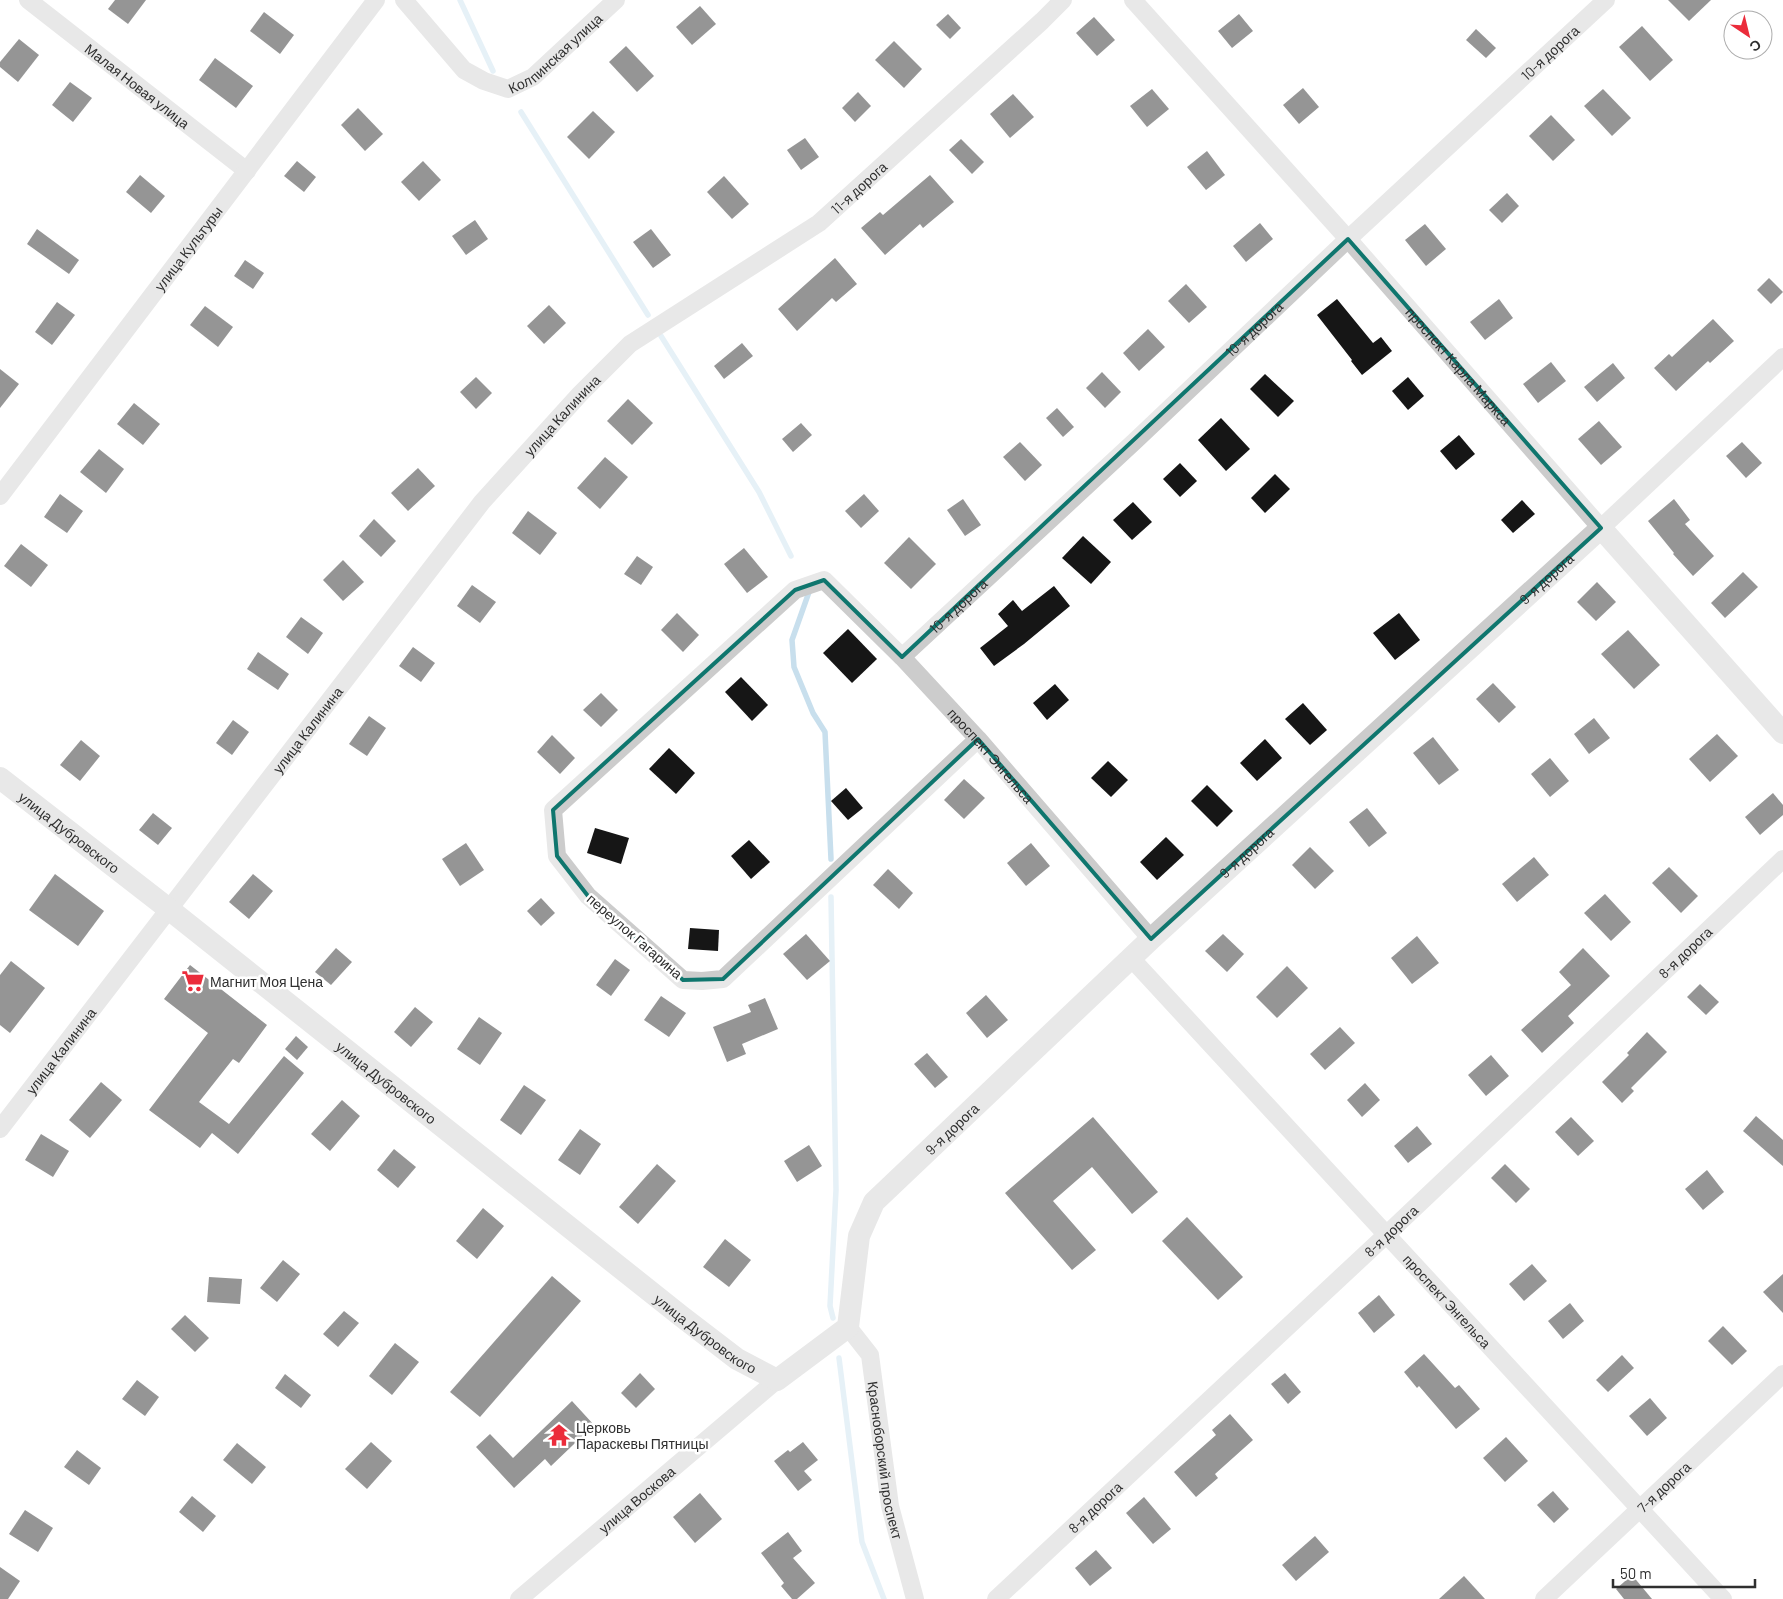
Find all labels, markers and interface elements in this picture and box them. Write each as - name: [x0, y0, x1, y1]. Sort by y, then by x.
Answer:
- street label: Колпинская улица: [505, 9, 605, 96]
- north arrow: [1723, 10, 1773, 60]
- street label: 10-я дорога: [1517, 21, 1582, 83]
- text: С: [1747, 36, 1765, 56]
- street label: Малая Новая улица: [82, 39, 193, 132]
- street label: 11-я дорога: [827, 157, 890, 217]
- street label: улица Культуры: [150, 202, 225, 294]
- street label: 10-я дорога: [1221, 297, 1286, 360]
- street label: проспект Карла Маркса: [1403, 303, 1515, 429]
- street label: улица Калинина: [520, 371, 603, 459]
- street label: 9-я дорога: [1515, 549, 1577, 607]
- street label: 10-я дорога: [925, 574, 990, 636]
- street label: улица Калинина: [269, 683, 346, 776]
- street label: проспект Энгельса: [945, 704, 1038, 806]
- street label: улица Дубровского: [16, 788, 123, 877]
- street label: 9-я дорога: [1216, 823, 1277, 881]
- street label: переулок Гагарина: [584, 890, 686, 982]
- street label: 8-я дорога: [1654, 923, 1715, 981]
- supermarket icon: Магнит Моя Цена: [180, 968, 206, 994]
- place label: Магнит Моя Цена: [210, 973, 323, 990]
- street label: улица Калинина: [22, 1004, 99, 1097]
- street label: улица Дубровского: [333, 1037, 440, 1127]
- street label: 9-я дорога: [921, 1099, 982, 1158]
- street label: 8-я дорога: [1360, 1201, 1421, 1260]
- street label: проспект Энгельса: [1400, 1250, 1495, 1351]
- street label: улица Дубровского: [651, 1290, 760, 1376]
- street label: Красноборский проспект: [865, 1380, 907, 1542]
- place label: Церковь Параскевы Пятницы: [576, 1419, 708, 1452]
- temple icon: Церковь Параскевы Пятницы: [546, 1422, 572, 1448]
- street label: 7-я дорога: [1633, 1457, 1694, 1516]
- street label: улица Воскова: [595, 1462, 678, 1536]
- street label: 8-я дорога: [1064, 1478, 1125, 1536]
- scale bar: [1613, 1556, 1756, 1588]
- text: 50 m: [1620, 1564, 1652, 1582]

